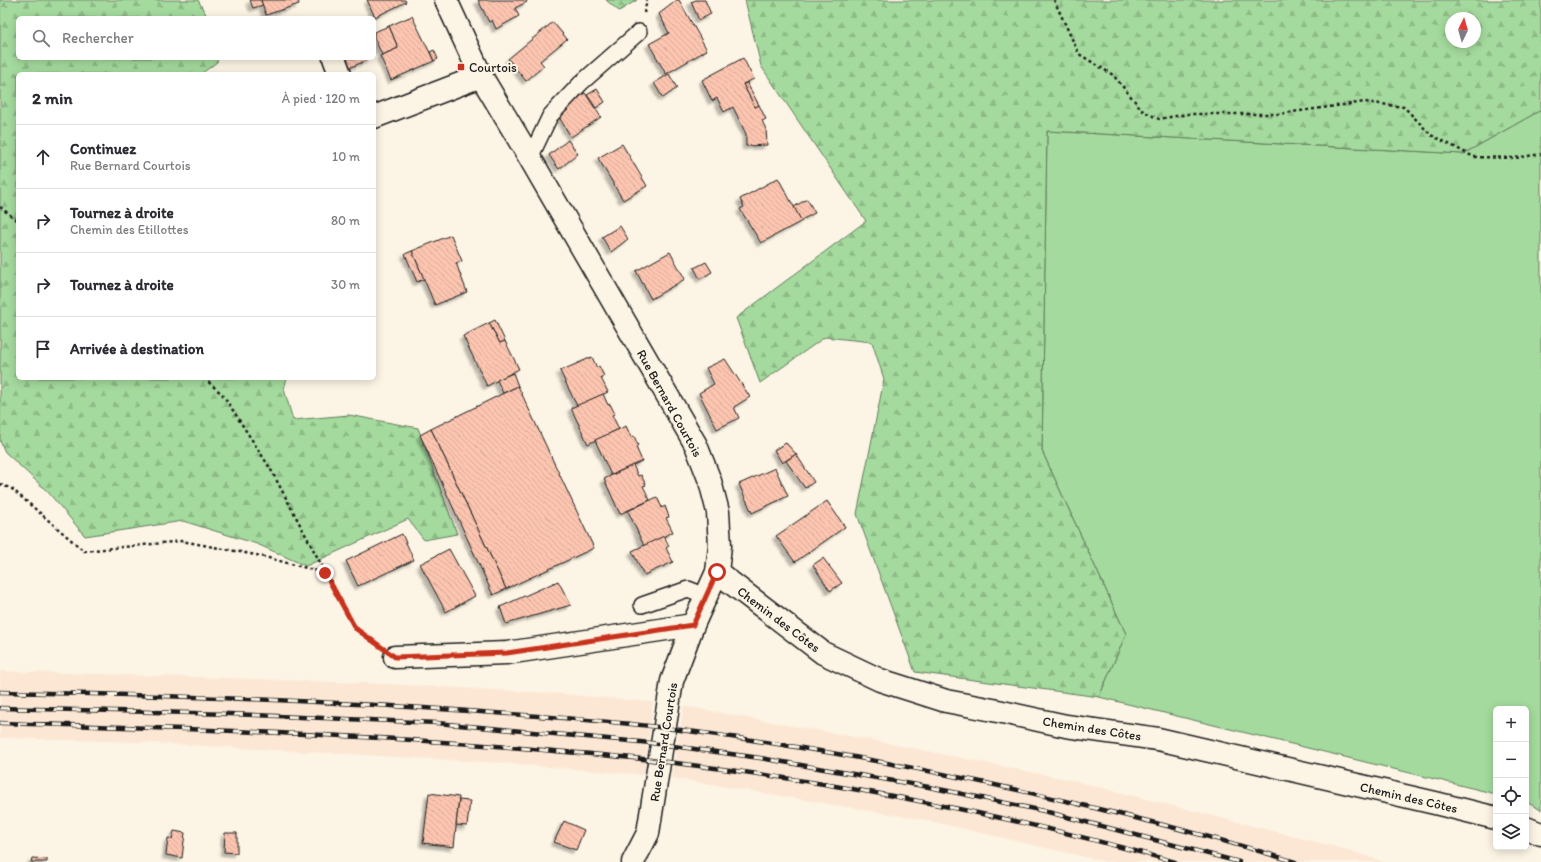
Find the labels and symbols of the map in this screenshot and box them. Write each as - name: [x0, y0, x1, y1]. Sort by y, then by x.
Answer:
- north arrow: [1445, 12, 1481, 48]
- place label: Courtois: [469, 60, 517, 75]
- marker: Courtois: [456, 62, 466, 72]
- street label: Rue Bernard Courtois: [634, 347, 705, 460]
- route start: [708, 563, 726, 581]
- route end: [316, 564, 334, 582]
- street label: Chemin des Côtes: [734, 583, 823, 656]
- street label: Rue Bernard Courtois: [647, 681, 680, 803]
- street label: Chemin des Côtes: [1042, 713, 1143, 744]
- street label: Chemin des Côtes: [1359, 779, 1459, 816]

